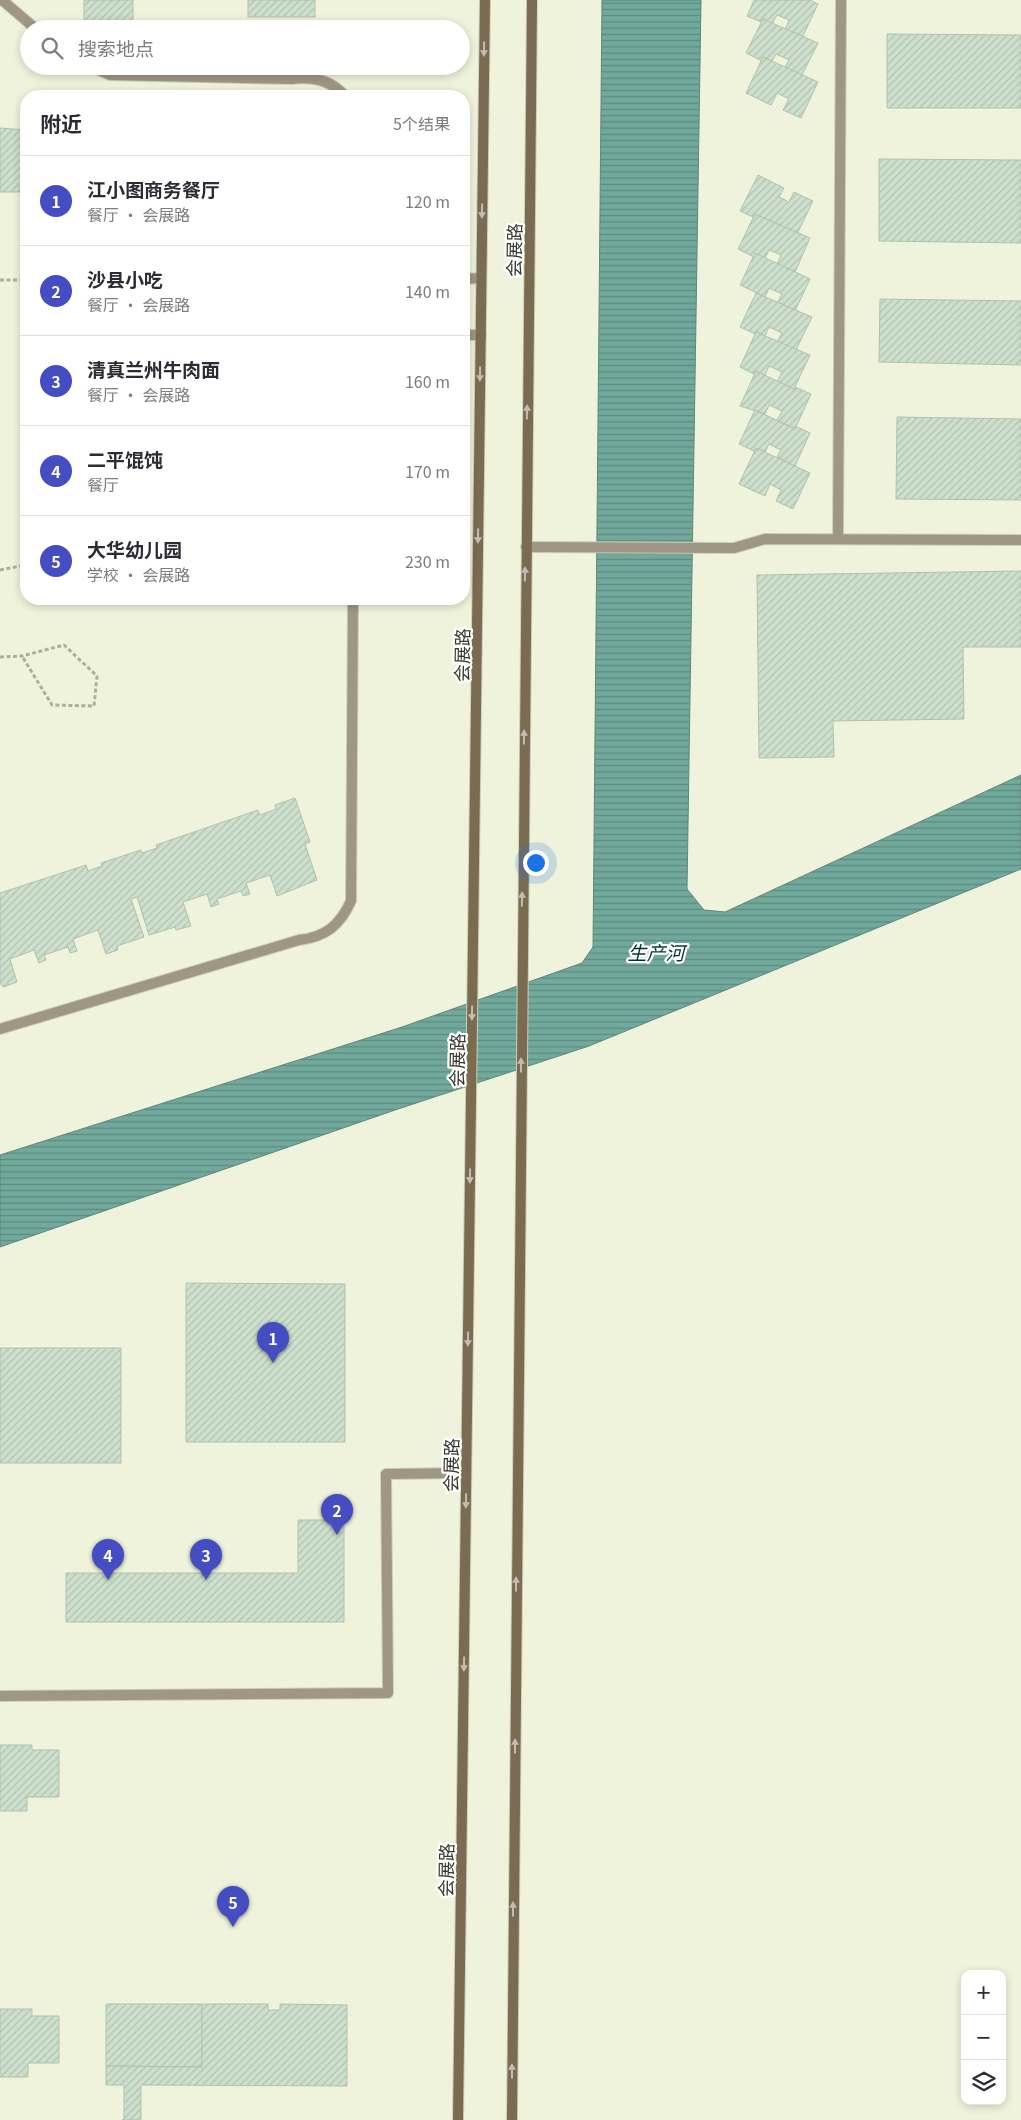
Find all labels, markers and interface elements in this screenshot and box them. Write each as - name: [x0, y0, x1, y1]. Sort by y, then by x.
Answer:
- search box: [20, 20, 470, 75]
- icon: search: [38, 34, 66, 62]
- text: 搜索地点: [78, 34, 154, 61]
- one-way arrow: [480, 41, 488, 57]
- text: 附近: [40, 108, 82, 138]
- text: 5个结果: [393, 111, 450, 135]
- text: 江小图商务餐厅: [87, 175, 220, 202]
- text: 1: [51, 189, 61, 213]
- text: 120 m: [405, 189, 450, 213]
- text: 餐厅 · 会展路: [87, 202, 190, 226]
- one-way arrow: [478, 203, 486, 219]
- street label: 会展路: [500, 223, 526, 277]
- text: 沙县小吃: [87, 265, 163, 292]
- text: 2: [51, 279, 61, 303]
- text: 140 m: [405, 279, 450, 303]
- text: 餐厅 · 会展路: [87, 292, 190, 316]
- text: 清真兰州牛肉面: [87, 355, 220, 382]
- one-way arrow: [476, 366, 484, 382]
- text: 3: [51, 369, 61, 393]
- text: 160 m: [405, 369, 450, 393]
- text: 餐厅 · 会展路: [87, 382, 190, 406]
- one-way arrow: [523, 403, 531, 419]
- text: 二平馄饨: [87, 445, 163, 472]
- text: 4: [51, 459, 61, 483]
- text: 170 m: [405, 459, 450, 483]
- text: 餐厅: [87, 472, 119, 496]
- one-way arrow: [474, 528, 482, 544]
- text: 大华幼儿园: [87, 535, 182, 562]
- text: 5: [51, 549, 61, 573]
- text: 230 m: [405, 549, 450, 573]
- text: 学校 · 会展路: [87, 562, 190, 586]
- one-way arrow: [522, 566, 530, 582]
- street label: 会展路: [448, 628, 474, 682]
- one-way arrow: [520, 728, 528, 744]
- your location: [523, 850, 549, 876]
- one-way arrow: [518, 891, 526, 907]
- water label: 生产河: [627, 938, 688, 965]
- one-way arrow: [468, 1005, 476, 1021]
- street label: 会展路: [443, 1033, 469, 1087]
- one-way arrow: [517, 1057, 525, 1073]
- one-way arrow: [466, 1169, 474, 1185]
- pin: 1: [257, 1322, 289, 1363]
- one-way arrow: [464, 1331, 472, 1347]
- street label: 会展路: [437, 1438, 463, 1492]
- one-way arrow: [462, 1493, 470, 1509]
- pin: 2: [321, 1494, 353, 1535]
- pin: 4: [92, 1539, 124, 1580]
- pin: 3: [190, 1539, 222, 1580]
- one-way arrow: [512, 1576, 520, 1592]
- one-way arrow: [460, 1656, 468, 1672]
- one-way arrow: [511, 1738, 519, 1754]
- street label: 会展路: [432, 1843, 458, 1897]
- pin: 5: [217, 1886, 249, 1927]
- one-way arrow: [509, 1901, 517, 1917]
- map controls: [961, 1970, 1006, 2105]
- button: +: [961, 1970, 1006, 2015]
- button: −: [961, 2015, 1006, 2060]
- button: layers: [961, 2060, 1006, 2105]
- one-way arrow: [508, 2063, 516, 2079]

